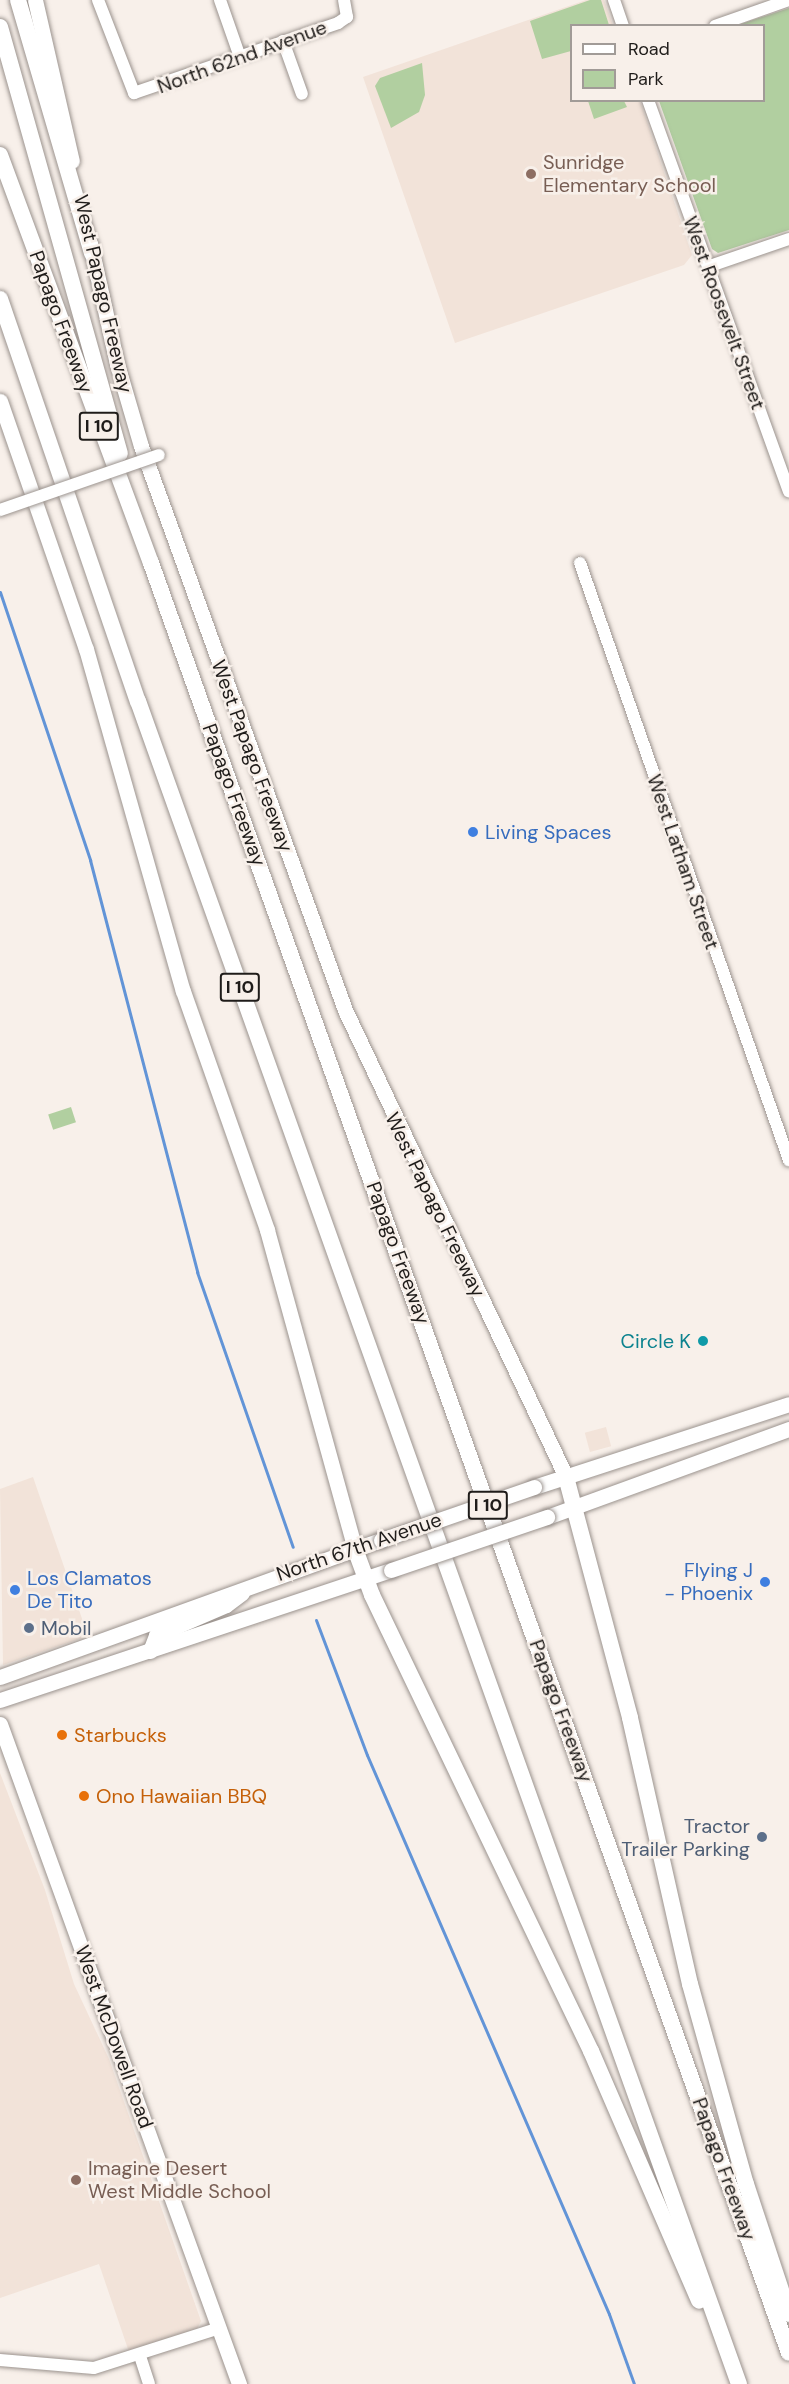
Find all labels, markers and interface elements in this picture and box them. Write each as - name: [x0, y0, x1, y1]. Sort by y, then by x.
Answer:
- street label: North 62nd Avenue: [154, 15, 330, 99]
- legend: [570, 24, 765, 102]
- text: Road: [628, 37, 670, 61]
- text: Park: [628, 67, 664, 91]
- place label: Sunridge Elementary School: [543, 150, 716, 197]
- marker: Sunridge Elementary School: [524, 167, 538, 181]
- street label: West Papago Freeway: [69, 193, 137, 395]
- street label: West Roosevelt Street: [678, 213, 770, 413]
- street label: Papago Freeway: [24, 247, 98, 397]
- road number: I 10: [78, 411, 120, 441]
- street label: West Papago Freeway: [206, 657, 298, 855]
- street label: Papago Freeway: [197, 720, 271, 870]
- street label: West Latham Street: [642, 771, 724, 953]
- place label: Living Spaces: [485, 820, 611, 844]
- marker: Living Spaces: [466, 825, 480, 839]
- road number: I 10: [219, 972, 261, 1002]
- street label: West Papago Freeway: [380, 1109, 490, 1301]
- street label: Papago Freeway: [361, 1178, 435, 1328]
- place label: Circle K: [621, 1329, 691, 1353]
- marker: Circle K: [696, 1334, 710, 1348]
- road number: I 10: [467, 1490, 509, 1520]
- street label: North 67th Avenue: [273, 1507, 445, 1587]
- place label: Flying J - Phoenix: [664, 1558, 753, 1605]
- place label: Los Clamatos De Tito: [27, 1566, 152, 1613]
- marker: Flying J - Phoenix: [758, 1575, 772, 1589]
- marker: Los Clamatos De Tito: [8, 1583, 22, 1597]
- place label: Mobil: [41, 1616, 91, 1640]
- marker: Mobil: [22, 1621, 36, 1635]
- street label: Papago Freeway: [524, 1636, 598, 1786]
- place label: Starbucks: [74, 1723, 167, 1747]
- marker: Starbucks: [55, 1728, 69, 1742]
- place label: Ono Hawaiian BBQ: [96, 1784, 267, 1808]
- marker: Ono Hawaiian BBQ: [77, 1789, 91, 1803]
- place label: Tractor Trailer Parking: [621, 1814, 750, 1861]
- marker: Tractor Trailer Parking: [755, 1830, 769, 1844]
- street label: West McDowell Road: [70, 1942, 158, 2132]
- street label: Papago Freeway: [687, 2094, 761, 2244]
- place label: Imagine Desert West Middle School: [88, 2156, 271, 2203]
- marker: Imagine Desert West Middle School: [69, 2173, 83, 2187]

